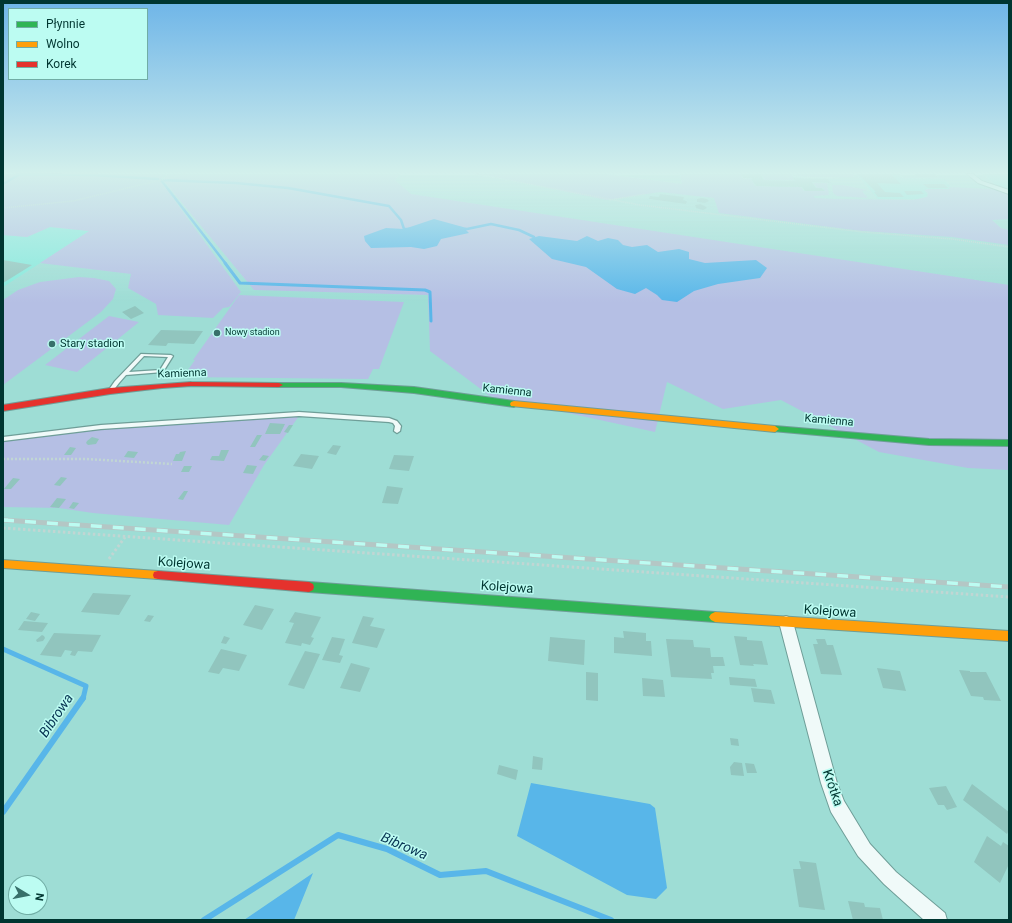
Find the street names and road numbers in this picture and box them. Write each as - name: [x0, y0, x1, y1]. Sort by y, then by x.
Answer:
- street label: Kamienna: [157, 367, 207, 381]
- street label: Kamienna: [482, 382, 532, 400]
- street label: Kamienna: [804, 412, 854, 430]
- street label: Kolejowa: [157, 554, 211, 574]
- street label: Kolejowa: [480, 578, 534, 598]
- street label: Kolejowa: [803, 602, 857, 622]
- street label: Krótka: [818, 768, 846, 808]

